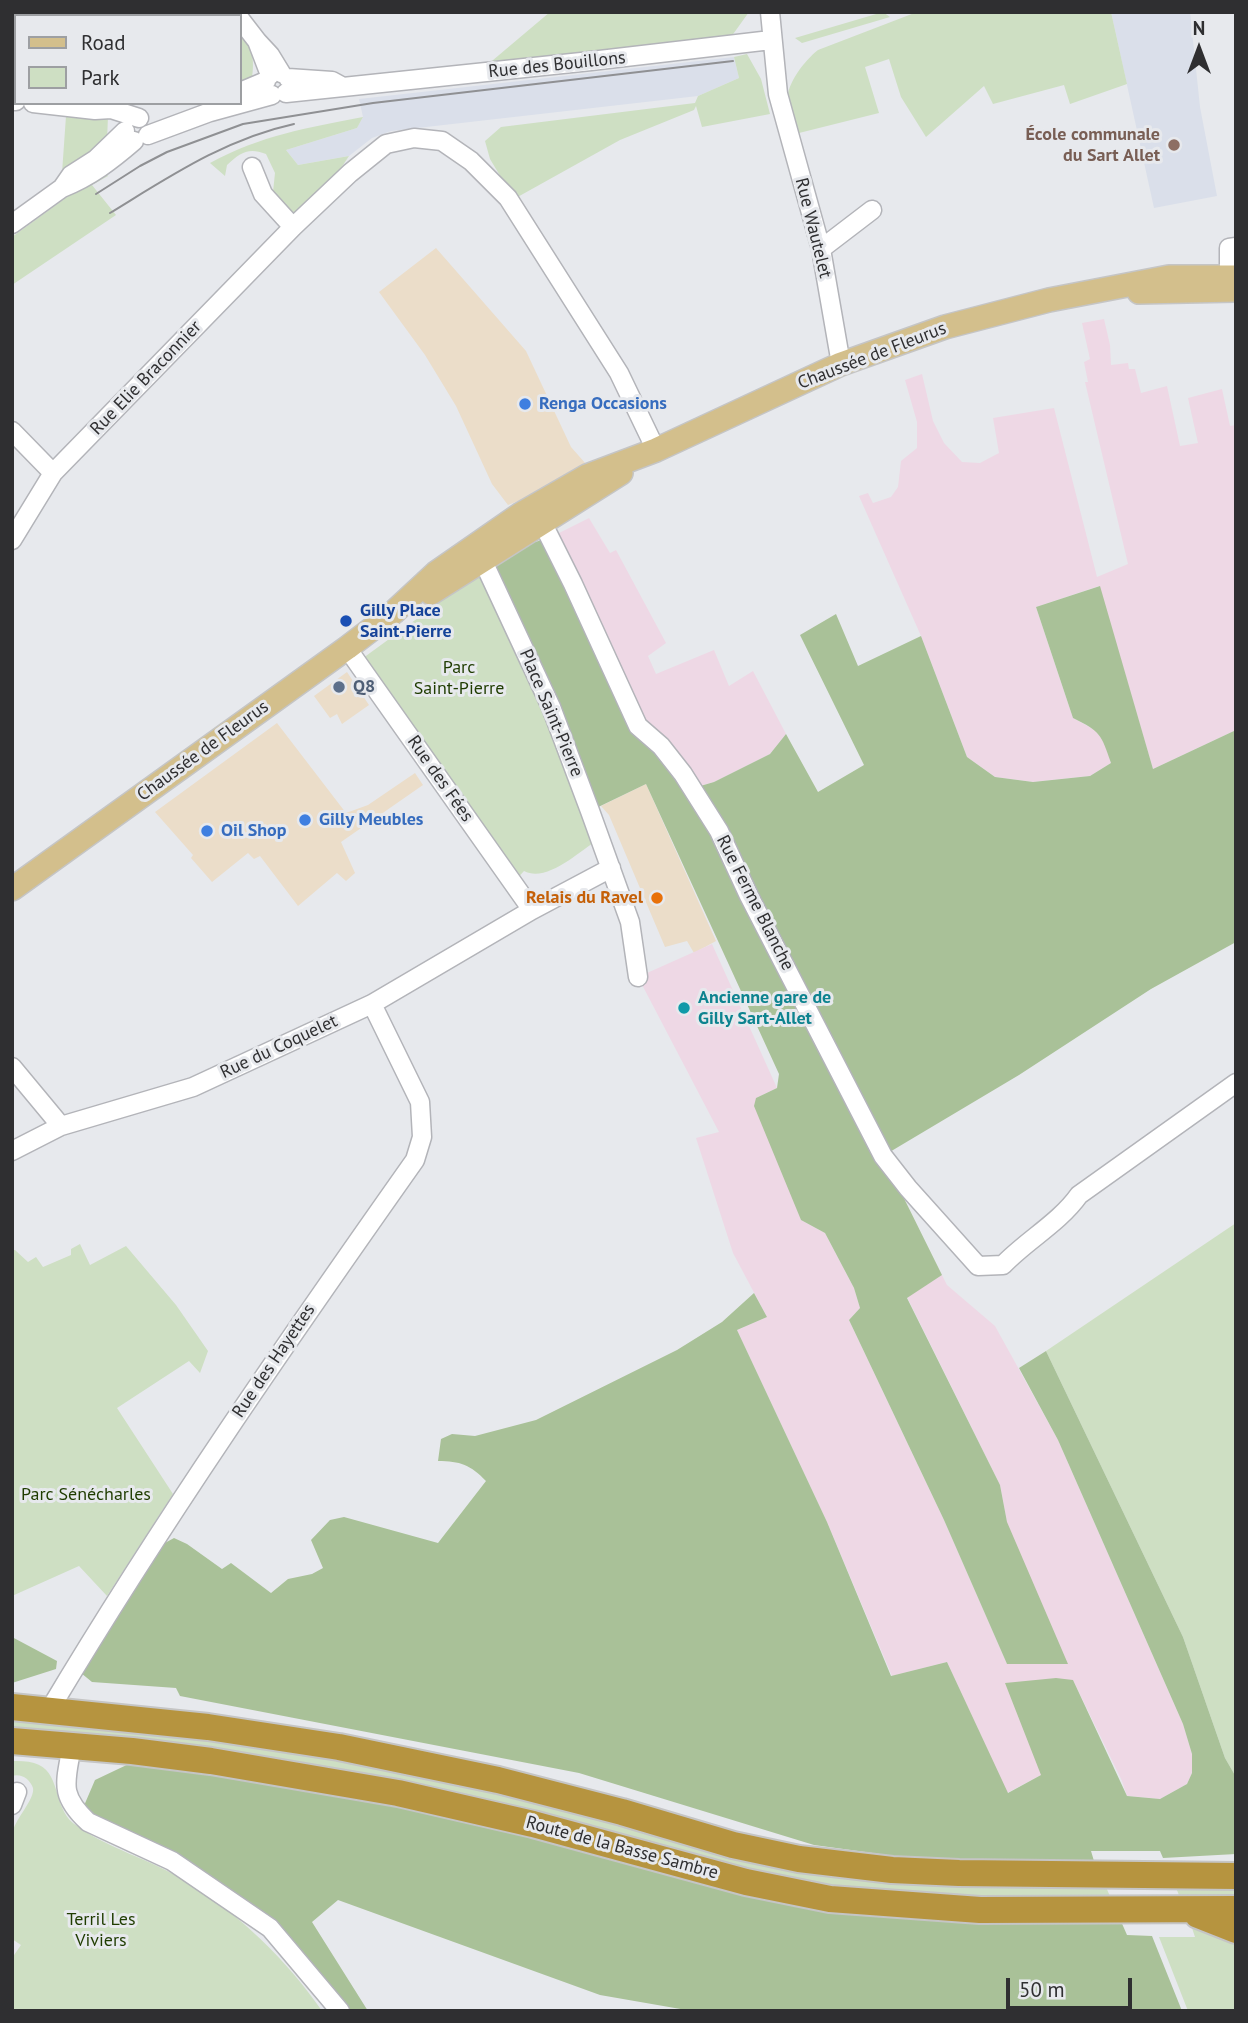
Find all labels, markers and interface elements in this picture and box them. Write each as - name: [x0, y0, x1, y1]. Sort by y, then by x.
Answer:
- legend: [14, 14, 242, 105]
- north arrow: [1164, 14, 1234, 84]
- text: N: [1193, 16, 1205, 40]
- text: Road: [81, 29, 125, 56]
- street label: Rue des Bouillons: [487, 47, 627, 83]
- text: Park: [81, 64, 120, 91]
- place label: École communale du Sart Allet: [1025, 124, 1160, 166]
- marker: École communale du Sart Allet: [1166, 137, 1182, 153]
- street label: Rue Wautelet: [790, 176, 836, 280]
- street label: Rue Elie Braconnier: [86, 316, 206, 440]
- street label: Chaussée de Fleurus: [795, 318, 949, 394]
- place label: Renga Occasions: [539, 393, 667, 415]
- marker: Renga Occasions: [517, 396, 533, 412]
- place label: Gilly Place Saint-Pierre: [360, 600, 452, 642]
- marker: Gilly Place Saint-Pierre: [338, 613, 354, 629]
- street label: Place Saint-Pierre: [514, 646, 588, 780]
- park label: Parc Saint-Pierre: [414, 657, 504, 700]
- place label: Q8: [353, 676, 375, 698]
- marker: Q8: [331, 679, 347, 695]
- street label: Chaussée de Fleurus: [133, 696, 273, 806]
- street label: Rue des Fées: [402, 732, 478, 826]
- place label: Gilly Meubles: [319, 809, 423, 831]
- marker: Gilly Meubles: [297, 812, 313, 828]
- place label: Oil Shop: [221, 820, 286, 842]
- marker: Oil Shop: [199, 823, 215, 839]
- street label: Rue Ferme Blanche: [712, 832, 798, 974]
- place label: Relais du Ravel: [526, 887, 643, 909]
- marker: Relais du Ravel: [649, 890, 665, 906]
- place label: Ancienne gare de Gilly Sart-Allet: [698, 987, 831, 1030]
- marker: Ancienne gare de Gilly Sart-Allet: [676, 1000, 692, 1016]
- street label: Rue du Coquelet: [217, 1010, 341, 1084]
- street label: Rue des Hayettes: [228, 1300, 320, 1422]
- park label: Parc Sénécharles: [21, 1484, 151, 1506]
- street label: Route de la Basse Sambre: [523, 1812, 721, 1884]
- park label: Terril Les Viviers: [67, 1909, 135, 1952]
- scale bar: [1010, 1964, 1136, 2008]
- text: 50 m: [1019, 1976, 1065, 2003]

